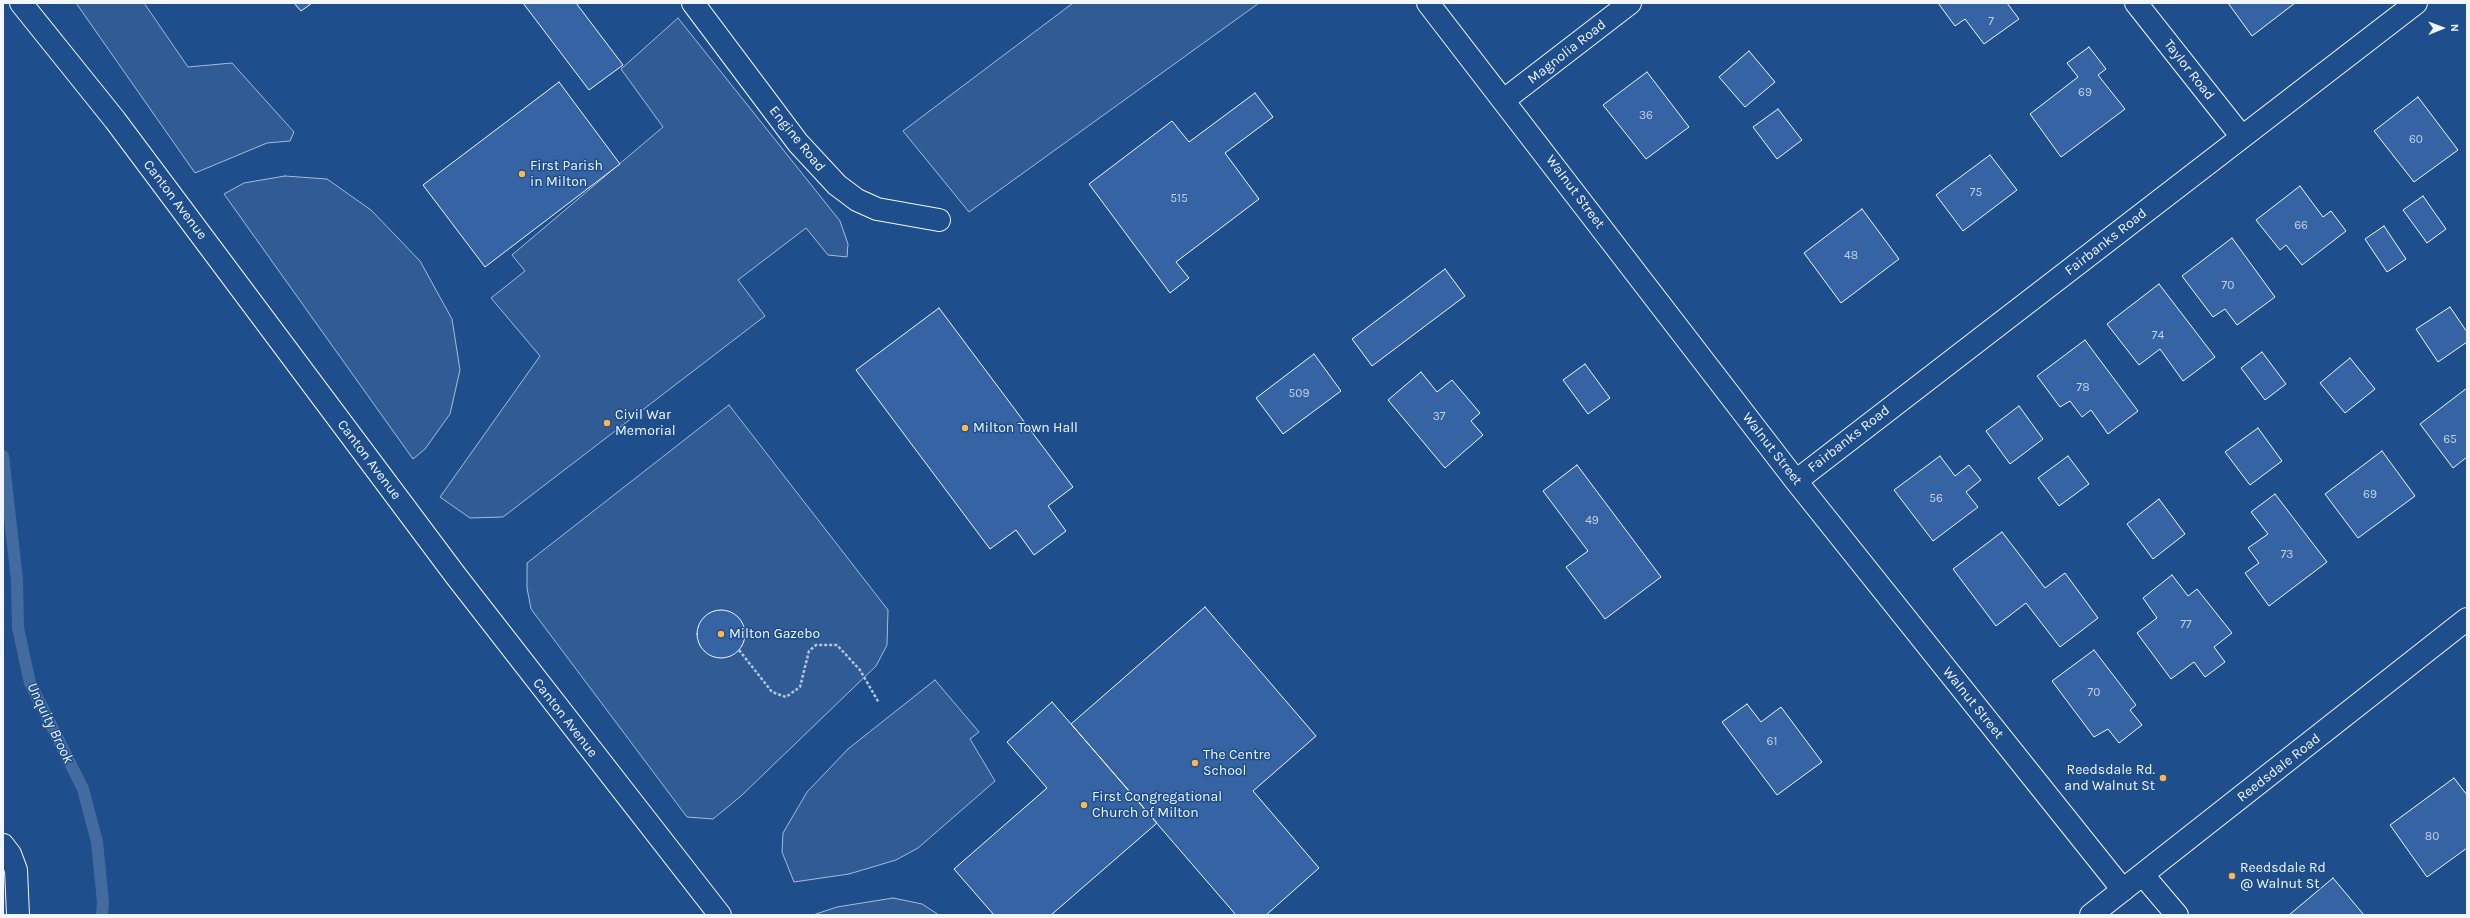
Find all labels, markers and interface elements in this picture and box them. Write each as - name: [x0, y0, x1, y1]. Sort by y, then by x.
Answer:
- north arrow: [2422, 8, 2462, 48]
- house number: 7: [1988, 15, 1994, 29]
- street label: Magnolia Road: [1524, 16, 1610, 88]
- text: N: [2448, 24, 2461, 32]
- street label: Taylor Road: [2160, 36, 2218, 104]
- house number: 69: [2078, 86, 2092, 100]
- street label: Engine Road: [765, 103, 829, 175]
- house number: 36: [1639, 109, 1653, 123]
- house number: 60: [2409, 133, 2423, 147]
- street label: Walnut Street: [1542, 152, 1608, 232]
- street label: Canton Avenue: [140, 157, 210, 243]
- place label: First Parish in Milton: [530, 158, 603, 190]
- marker: First Parish in Milton: [517, 169, 527, 179]
- house number: 75: [1970, 186, 1982, 200]
- house number: 515: [1170, 192, 1188, 206]
- street label: Fairbanks Road: [2062, 205, 2150, 279]
- house number: 66: [2294, 219, 2308, 233]
- house number: 48: [1844, 249, 1858, 263]
- house number: 70: [2222, 279, 2234, 293]
- house number: 74: [2152, 329, 2164, 343]
- house number: 78: [2076, 381, 2090, 395]
- house number: 509: [1289, 387, 1309, 401]
- street label: Fairbanks Road: [1805, 402, 1893, 476]
- place label: Civil War Memorial: [615, 407, 676, 440]
- street label: Walnut Street: [1738, 409, 1806, 489]
- house number: 37: [1433, 410, 1445, 424]
- street label: Canton Avenue: [334, 417, 404, 503]
- marker: Civil War Memorial: [602, 418, 612, 428]
- place label: Milton Town Hall: [973, 420, 1078, 436]
- marker: Milton Town Hall: [960, 423, 970, 433]
- house number: 65: [2443, 433, 2457, 447]
- house number: 69: [2363, 488, 2377, 502]
- house number: 56: [1929, 492, 1943, 506]
- house number: 49: [1585, 514, 1599, 528]
- house number: 73: [2281, 548, 2293, 562]
- house number: 77: [2180, 618, 2192, 632]
- place label: Milton Gazebo: [729, 626, 820, 642]
- marker: Milton Gazebo: [716, 629, 726, 639]
- street label: Walnut Street: [1939, 664, 2007, 742]
- street label: Canton Avenue: [529, 675, 601, 761]
- water label: Unquity Brook: [23, 680, 77, 766]
- house number: 70: [2088, 686, 2100, 700]
- street label: Reedsdale Road: [2234, 730, 2324, 806]
- house number: 61: [1767, 735, 1777, 749]
- place label: The Centre School: [1203, 747, 1271, 780]
- marker: The Centre School: [1190, 758, 1200, 768]
- place label: Reedsdale Rd. and Walnut St: [2064, 762, 2155, 794]
- marker: Reedsdale Rd. and Walnut St: [2158, 773, 2168, 783]
- place label: First Congregational Church of Milton: [1092, 789, 1222, 822]
- marker: First Congregational Church of Milton: [1079, 800, 1089, 810]
- house number: 80: [2425, 830, 2439, 844]
- place label: Reedsdale Rd @ Walnut St: [2240, 860, 2326, 892]
- marker: Reedsdale Rd @ Walnut St: [2227, 871, 2237, 881]

